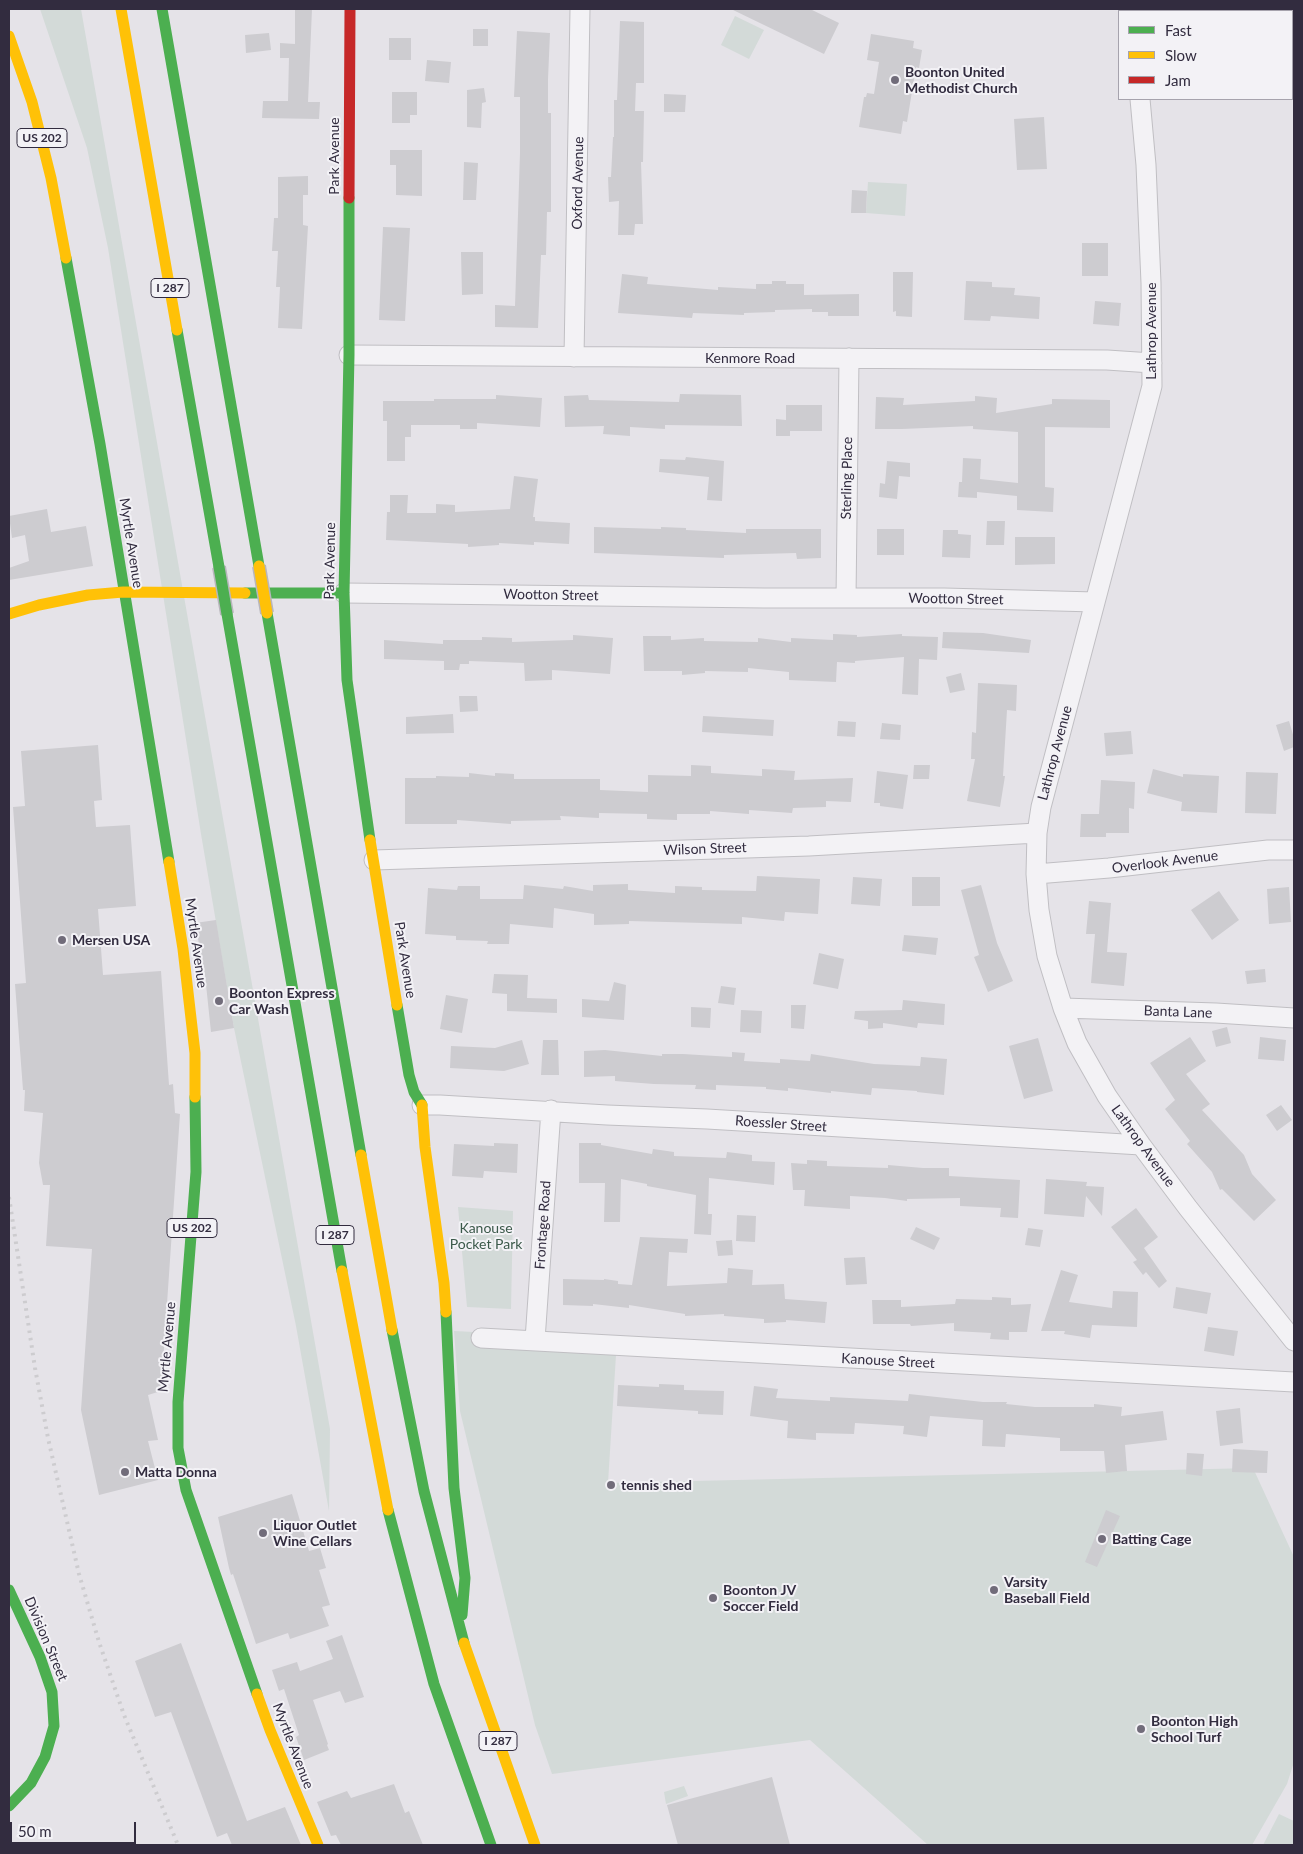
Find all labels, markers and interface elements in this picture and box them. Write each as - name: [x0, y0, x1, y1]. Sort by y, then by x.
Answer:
- legend: [1118, 10, 1293, 100]
- text: Fast: [1165, 21, 1192, 39]
- text: Slow: [1165, 46, 1197, 64]
- place label: Boonton United Methodist Church: [905, 64, 1018, 96]
- text: Jam: [1165, 71, 1191, 89]
- marker: Boonton United Methodist Church: [889, 74, 901, 86]
- street label: Park Avenue: [326, 117, 342, 195]
- road number: US 202: [17, 128, 67, 148]
- street label: Oxford Avenue: [569, 136, 587, 230]
- road number: I 287: [151, 278, 189, 298]
- street label: Lathrop Avenue: [1143, 282, 1159, 380]
- street label: Kenmore Road: [705, 350, 795, 366]
- street label: Sterling Place: [838, 437, 856, 519]
- street label: Myrtle Avenue: [116, 497, 146, 589]
- street label: Park Avenue: [321, 522, 339, 600]
- street label: Wootton Street: [503, 586, 599, 604]
- street label: Wootton Street: [908, 590, 1004, 608]
- street label: Lathrop Avenue: [1034, 704, 1076, 802]
- street label: Wilson Street: [663, 839, 747, 859]
- street label: Overlook Avenue: [1111, 847, 1219, 877]
- street label: Myrtle Avenue: [181, 897, 211, 989]
- street label: Park Avenue: [391, 921, 419, 999]
- place label: Mersen USA: [72, 932, 150, 948]
- marker: Mersen USA: [56, 934, 68, 946]
- place label: Boonton Express Car Wash: [229, 985, 335, 1018]
- marker: Boonton Express Car Wash: [213, 995, 225, 1007]
- street label: Banta Lane: [1143, 1002, 1213, 1022]
- street label: Lathrop Avenue: [1108, 1102, 1178, 1190]
- street label: Roessler Street: [735, 1112, 827, 1136]
- street label: Frontage Road: [532, 1180, 554, 1270]
- road number: US 202: [167, 1218, 217, 1238]
- park label: Kanouse Pocket Park: [450, 1220, 522, 1252]
- road number: I 287: [316, 1226, 354, 1244]
- street label: Myrtle Avenue: [155, 1301, 179, 1393]
- street label: Kanouse Street: [841, 1350, 935, 1372]
- place label: Matta Donna: [135, 1464, 217, 1480]
- marker: Matta Donna: [119, 1466, 131, 1478]
- place label: tennis shed: [621, 1477, 692, 1493]
- marker: tennis shed: [605, 1479, 617, 1491]
- place label: Liquor Outlet Wine Cellars: [273, 1517, 357, 1550]
- marker: Liquor Outlet Wine Cellars: [257, 1527, 269, 1539]
- place label: Batting Cage: [1112, 1531, 1191, 1547]
- marker: Batting Cage: [1096, 1533, 1108, 1545]
- place label: Varsity Baseball Field: [1004, 1574, 1090, 1606]
- place label: Boonton JV Soccer Field: [723, 1582, 798, 1614]
- marker: Varsity Baseball Field: [988, 1584, 1000, 1596]
- marker: Boonton JV Soccer Field: [707, 1592, 719, 1604]
- street label: Division Street: [21, 1594, 71, 1684]
- street label: Myrtle Avenue: [269, 1701, 317, 1791]
- place label: Boonton High School Turf: [1151, 1713, 1238, 1745]
- marker: Boonton High School Turf: [1135, 1723, 1147, 1735]
- road number: I 287: [479, 1732, 517, 1750]
- scale bar: [12, 1812, 139, 1844]
- text: 50 m: [18, 1822, 52, 1840]

